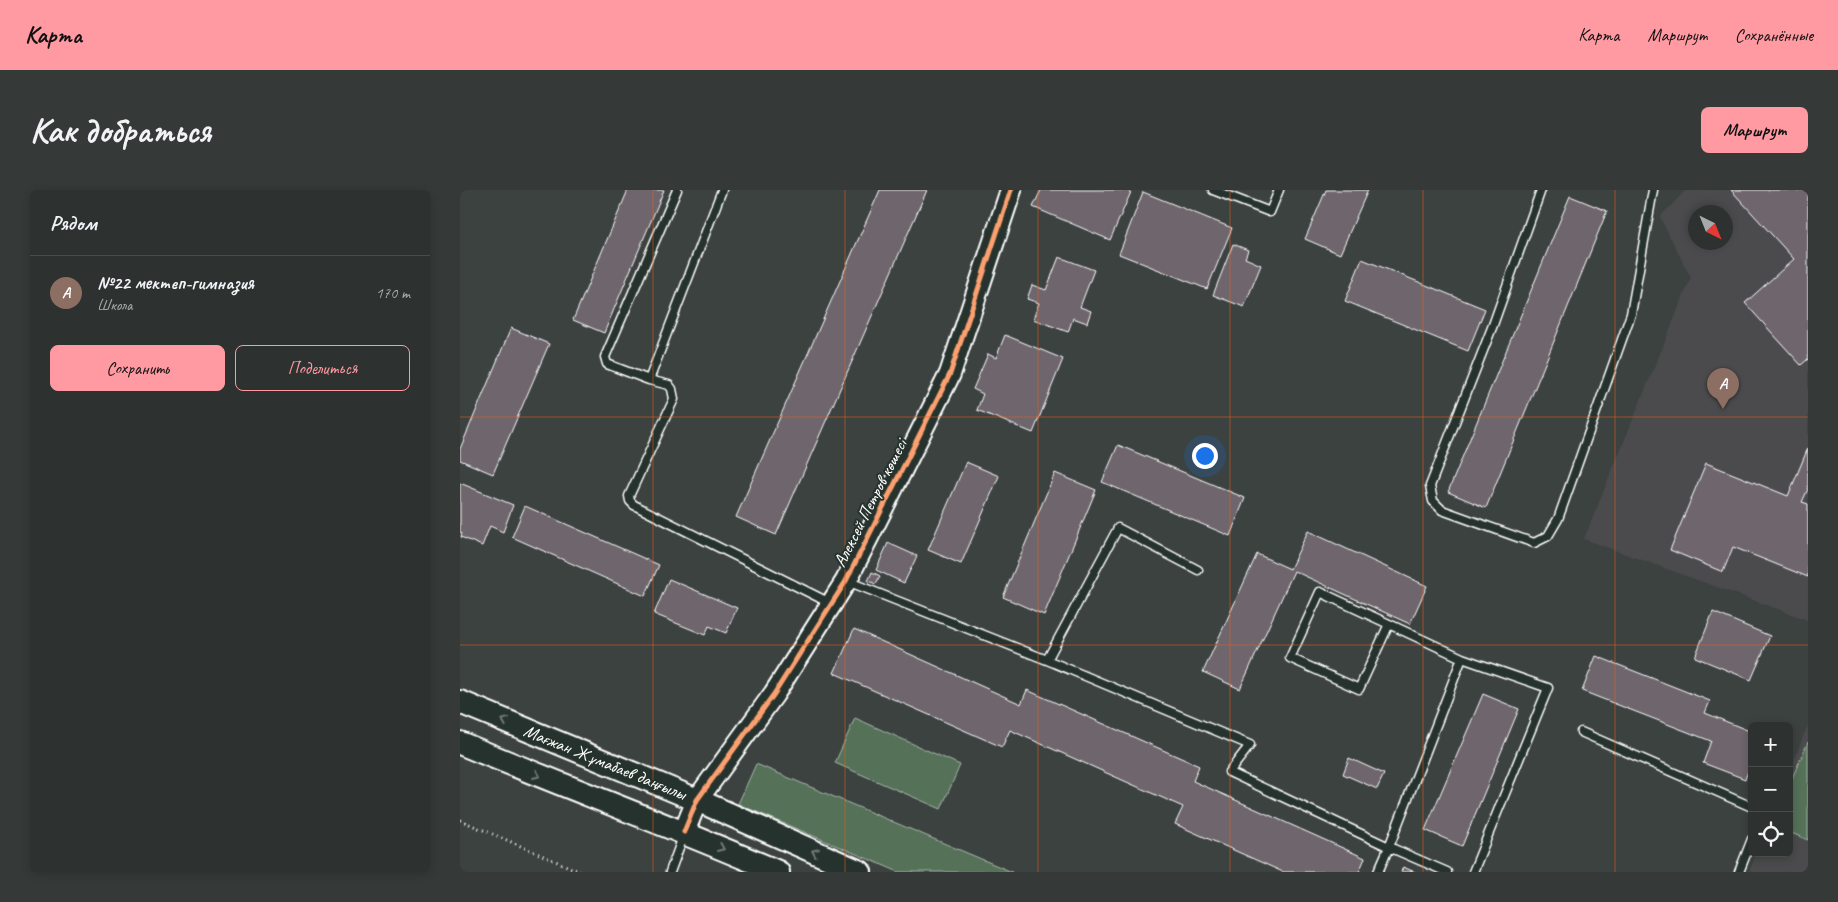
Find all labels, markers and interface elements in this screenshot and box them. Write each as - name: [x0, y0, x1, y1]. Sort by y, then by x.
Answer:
- text: Карта: [25, 20, 82, 50]
- text: Карта: [1578, 24, 1619, 46]
- text: Маршрут: [1647, 24, 1707, 46]
- text: Сохранённые: [1735, 24, 1813, 46]
- button: Маршрут: [1701, 107, 1808, 153]
- text: Как добраться: [30, 108, 211, 153]
- north arrow: [1688, 205, 1733, 250]
- text: Рядом: [50, 210, 97, 236]
- text: №22 мектеп-гимназия: [97, 271, 254, 295]
- text: A: [62, 283, 70, 303]
- text: 170 m: [376, 283, 410, 303]
- text: Школа: [97, 295, 132, 315]
- button: Сохранить: [50, 345, 225, 391]
- button: Поделиться: [235, 345, 410, 391]
- pin: A: [1707, 368, 1739, 409]
- street label: Алексей Петров көшесі: [828, 433, 913, 570]
- your location: [1192, 443, 1218, 469]
- one-way arrow: [501, 716, 510, 727]
- street label: Мағжан Жұмабаев даңғылы: [521, 719, 691, 805]
- map controls: [1748, 722, 1793, 857]
- button: +: [1748, 722, 1793, 767]
- button: −: [1748, 767, 1793, 812]
- one-way arrow: [532, 769, 541, 780]
- button: locate: [1748, 812, 1793, 857]
- one-way arrow: [716, 841, 725, 852]
- one-way arrow: [811, 848, 820, 859]

